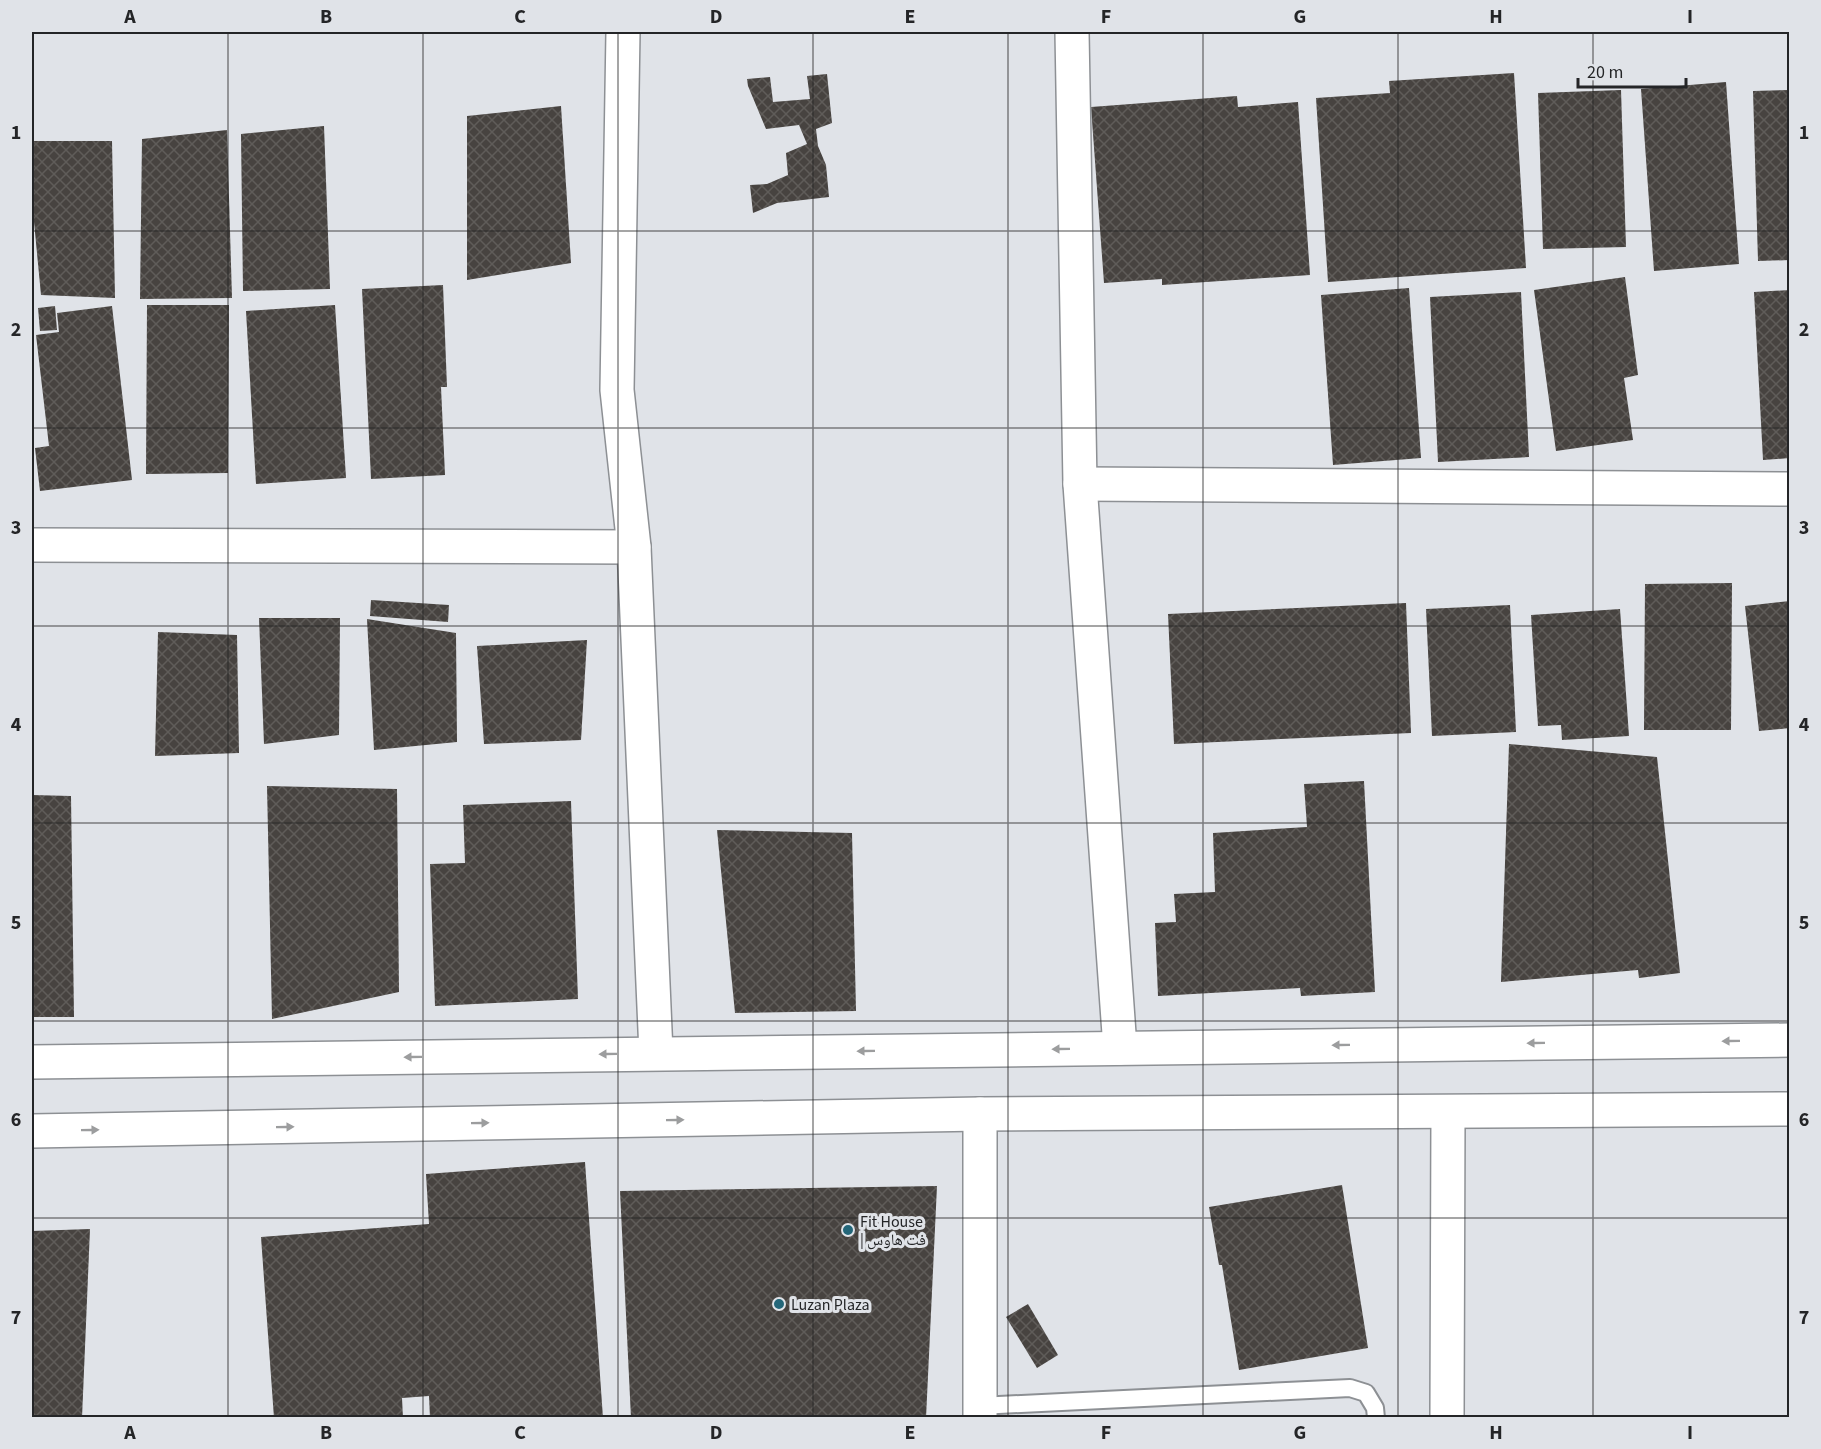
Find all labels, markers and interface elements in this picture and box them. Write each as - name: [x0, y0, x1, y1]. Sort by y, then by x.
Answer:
- text: A: [123, 3, 136, 31]
- text: B: [320, 3, 332, 31]
- text: C: [514, 3, 526, 31]
- text: D: [710, 3, 722, 31]
- text: E: [905, 3, 915, 31]
- text: F: [1101, 3, 1111, 31]
- text: G: [1294, 3, 1306, 31]
- text: H: [1489, 3, 1503, 31]
- text: I: [1687, 3, 1693, 31]
- scale bar: [1578, 51, 1686, 89]
- text: 20 m: [1587, 60, 1623, 85]
- text: 1: [11, 119, 21, 147]
- text: 1: [1799, 119, 1809, 147]
- text: 2: [11, 316, 21, 344]
- text: 2: [1799, 316, 1809, 344]
- text: 3: [11, 514, 21, 542]
- text: 3: [1799, 514, 1809, 542]
- text: 4: [11, 711, 22, 739]
- text: 4: [1799, 711, 1810, 739]
- text: 5: [11, 909, 21, 937]
- text: 5: [1799, 909, 1809, 937]
- one-way arrow: [1722, 1036, 1741, 1045]
- one-way arrow: [1527, 1038, 1546, 1048]
- one-way arrow: [1332, 1041, 1351, 1050]
- one-way arrow: [1052, 1044, 1071, 1054]
- one-way arrow: [857, 1046, 876, 1056]
- one-way arrow: [599, 1049, 618, 1059]
- one-way arrow: [404, 1052, 423, 1062]
- text: 6: [11, 1106, 21, 1134]
- text: 6: [1799, 1106, 1809, 1134]
- one-way arrow: [665, 1115, 684, 1124]
- one-way arrow: [470, 1118, 489, 1128]
- one-way arrow: [275, 1122, 294, 1131]
- one-way arrow: [80, 1125, 99, 1135]
- place label: Fit House | فت هاوس: [860, 1211, 926, 1251]
- marker: Fit House | فت هاوس: [841, 1223, 855, 1237]
- place label: Luzan Plaza: [791, 1294, 869, 1316]
- marker: Luzan Plaza: [772, 1297, 786, 1311]
- text: 7: [11, 1304, 21, 1332]
- text: 7: [1799, 1304, 1809, 1332]
- text: A: [123, 1419, 136, 1447]
- text: B: [320, 1419, 332, 1447]
- text: C: [514, 1419, 526, 1447]
- text: D: [710, 1419, 722, 1447]
- text: E: [905, 1419, 915, 1447]
- text: F: [1101, 1419, 1111, 1447]
- text: G: [1294, 1419, 1306, 1447]
- text: H: [1489, 1419, 1503, 1447]
- text: I: [1687, 1419, 1693, 1447]

